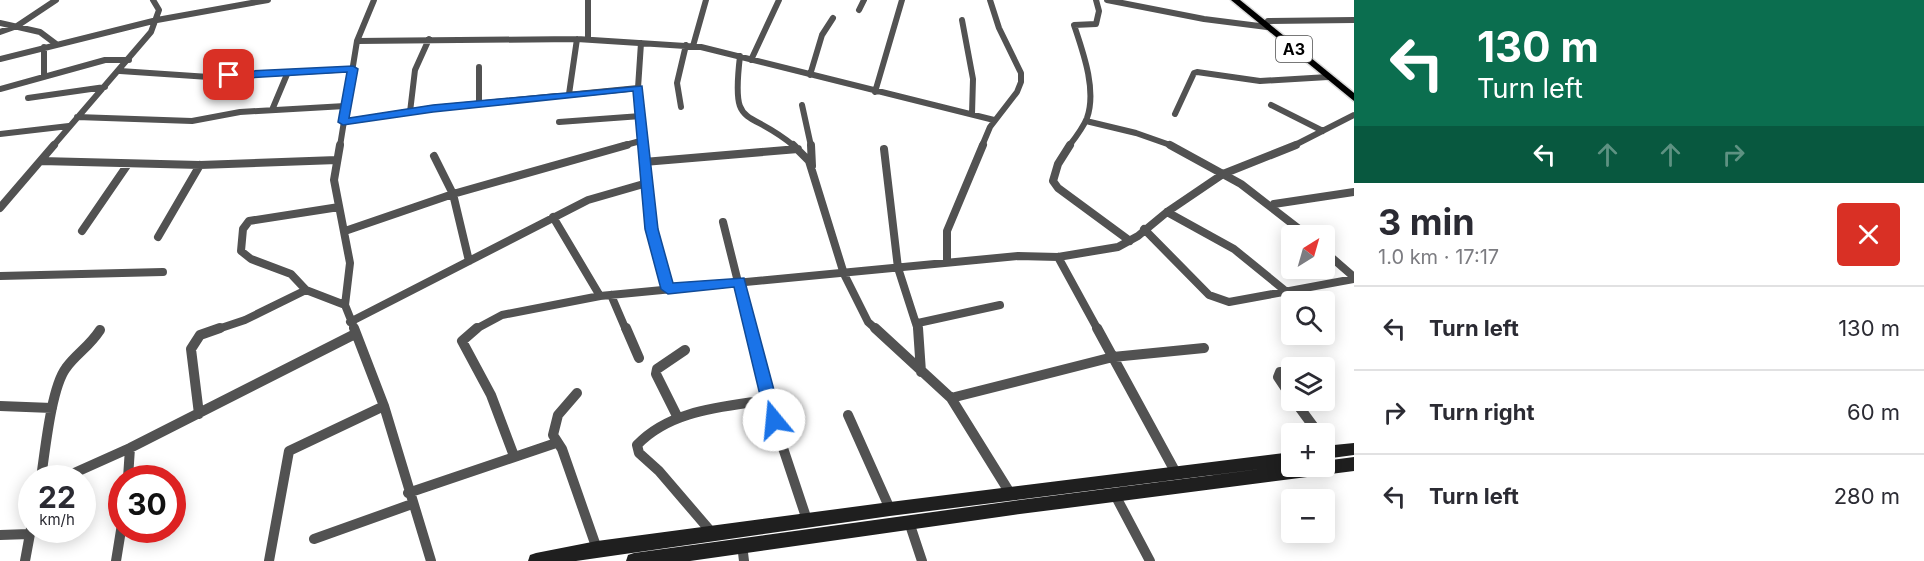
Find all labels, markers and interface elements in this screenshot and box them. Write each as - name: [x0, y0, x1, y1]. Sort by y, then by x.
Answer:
- text: 130 m: [1477, 21, 1599, 72]
- icon: left: [1378, 24, 1456, 102]
- road number: A3: [1276, 36, 1312, 62]
- pin: [203, 49, 254, 100]
- icon: arrive: [212, 58, 245, 91]
- text: Turn left: [1477, 72, 1583, 105]
- icon: left: [1528, 138, 1561, 171]
- icon: ahead: [1591, 138, 1624, 171]
- icon: ahead: [1654, 138, 1687, 171]
- icon: right: [1717, 138, 1750, 171]
- text: 3 min: [1378, 200, 1475, 244]
- button: close: [1837, 203, 1900, 266]
- north arrow: [1281, 225, 1335, 279]
- map controls: [1281, 225, 1335, 543]
- text: 1.0 km · 17:17: [1378, 245, 1499, 269]
- button: search: [1281, 291, 1335, 345]
- icon: left: [1378, 312, 1411, 345]
- text: Turn left: [1429, 315, 1519, 341]
- text: 130 m: [1838, 315, 1900, 341]
- button: layers: [1281, 357, 1335, 411]
- position arrow: [742, 388, 806, 452]
- icon: right: [1378, 396, 1411, 429]
- text: Turn right: [1429, 399, 1535, 425]
- text: 60 m: [1847, 399, 1900, 425]
- button: +: [1281, 423, 1335, 477]
- speed limit sign: 30: [108, 465, 186, 543]
- text: 22: [38, 479, 76, 515]
- icon: left: [1378, 480, 1411, 513]
- text: Turn left: [1429, 483, 1519, 509]
- text: 280 m: [1834, 483, 1900, 509]
- button: −: [1281, 489, 1335, 543]
- text: km/h: [39, 510, 75, 529]

